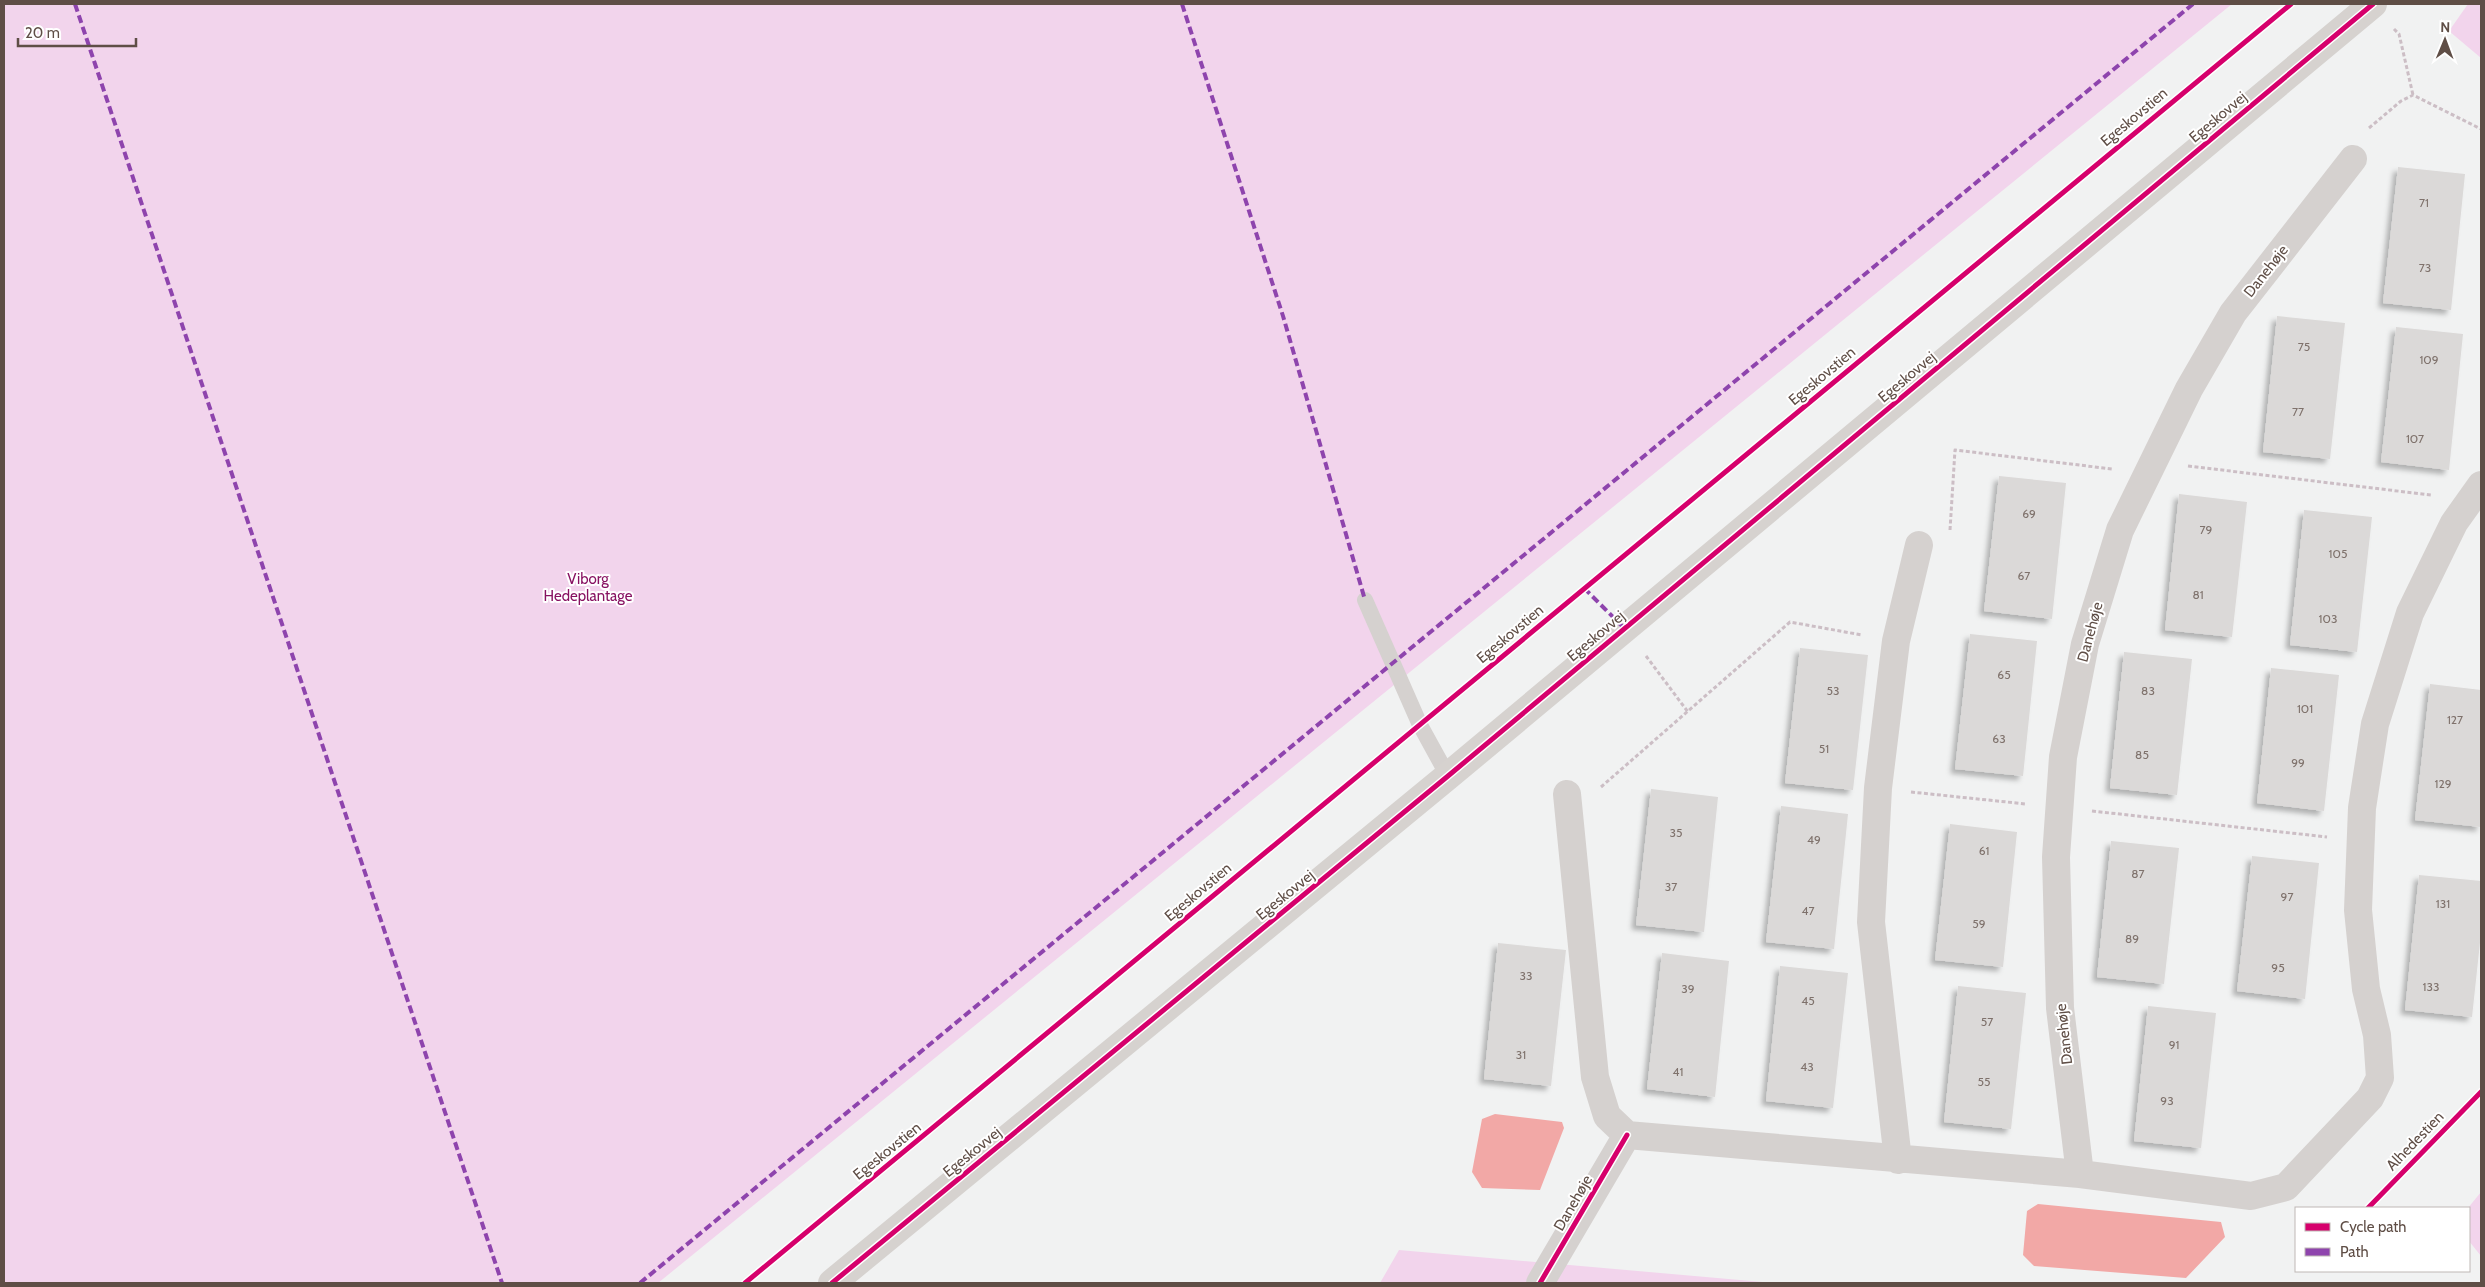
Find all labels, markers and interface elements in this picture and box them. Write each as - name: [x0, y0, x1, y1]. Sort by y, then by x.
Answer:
- scale bar: [18, 15, 135, 47]
- north arrow: [2420, 15, 2470, 65]
- text: N: [2440, 18, 2450, 36]
- text: 20 m: [25, 24, 60, 42]
- street label: Egeskovstien: [2097, 84, 2171, 150]
- street label: Egeskovvej: [2186, 88, 2250, 146]
- house number: 71: [2419, 195, 2429, 210]
- street label: Danehøje: [2240, 241, 2292, 301]
- house number: 73: [2419, 260, 2431, 275]
- house number: 75: [2298, 339, 2310, 354]
- street label: Egeskovstien: [1785, 343, 1859, 409]
- street label: Egeskovvej: [1875, 348, 1939, 406]
- house number: 109: [2419, 352, 2439, 367]
- house number: 77: [2292, 404, 2304, 419]
- house number: 107: [2406, 431, 2424, 446]
- house number: 69: [2022, 506, 2036, 521]
- house number: 79: [2200, 522, 2213, 537]
- house number: 105: [2329, 546, 2347, 561]
- house number: 67: [2018, 568, 2030, 583]
- park label: Viborg Hedeplantage: [544, 570, 633, 605]
- house number: 81: [2192, 587, 2204, 602]
- street label: Danehøje: [2073, 600, 2107, 664]
- street label: Egeskovstien: [1473, 601, 1547, 667]
- street label: Egeskovvej: [1564, 607, 1628, 665]
- house number: 103: [2319, 611, 2337, 626]
- house number: 65: [1997, 667, 2011, 682]
- house number: 53: [1827, 683, 1839, 698]
- house number: 83: [2141, 683, 2155, 698]
- house number: 101: [2297, 701, 2313, 716]
- house number: 127: [2447, 712, 2463, 727]
- house number: 63: [1992, 731, 2006, 746]
- house number: 51: [1819, 741, 1829, 756]
- house number: 85: [2135, 747, 2149, 762]
- house number: 99: [2291, 755, 2305, 770]
- house number: 129: [2434, 776, 2452, 791]
- house number: 35: [1670, 825, 1682, 840]
- house number: 49: [1807, 832, 1821, 847]
- house number: 61: [1979, 843, 1989, 858]
- street label: Egeskovstien: [1161, 859, 1235, 925]
- street label: Egeskovvej: [1252, 866, 1318, 924]
- house number: 87: [2131, 866, 2145, 881]
- house number: 37: [1665, 879, 1677, 894]
- house number: 97: [2281, 889, 2293, 904]
- house number: 131: [2436, 896, 2450, 911]
- house number: 47: [1802, 903, 1814, 918]
- house number: 59: [1972, 916, 1986, 931]
- house number: 89: [2125, 931, 2139, 946]
- house number: 95: [2271, 960, 2285, 975]
- house number: 33: [1520, 968, 1532, 983]
- house number: 133: [2423, 979, 2439, 994]
- house number: 39: [1681, 981, 1695, 996]
- house number: 45: [1801, 993, 1815, 1008]
- street label: Danehøje: [2052, 1002, 2076, 1065]
- house number: 57: [1981, 1014, 1993, 1029]
- house number: 91: [2169, 1037, 2179, 1052]
- house number: 31: [1516, 1047, 1526, 1062]
- house number: 43: [1800, 1059, 1814, 1074]
- house number: 41: [1673, 1064, 1683, 1079]
- house number: 55: [1978, 1074, 1990, 1089]
- house number: 93: [2160, 1093, 2174, 1108]
- street label: Alhedestien: [2382, 1108, 2448, 1174]
- street label: Egeskovstien: [850, 1118, 924, 1184]
- street label: Egeskovvej: [939, 1123, 1005, 1181]
- street label: Danehøje: [1550, 1172, 1596, 1234]
- legend: [2295, 1207, 2470, 1272]
- text: Cycle path: [2340, 1218, 2406, 1236]
- text: Path: [2340, 1243, 2369, 1261]

